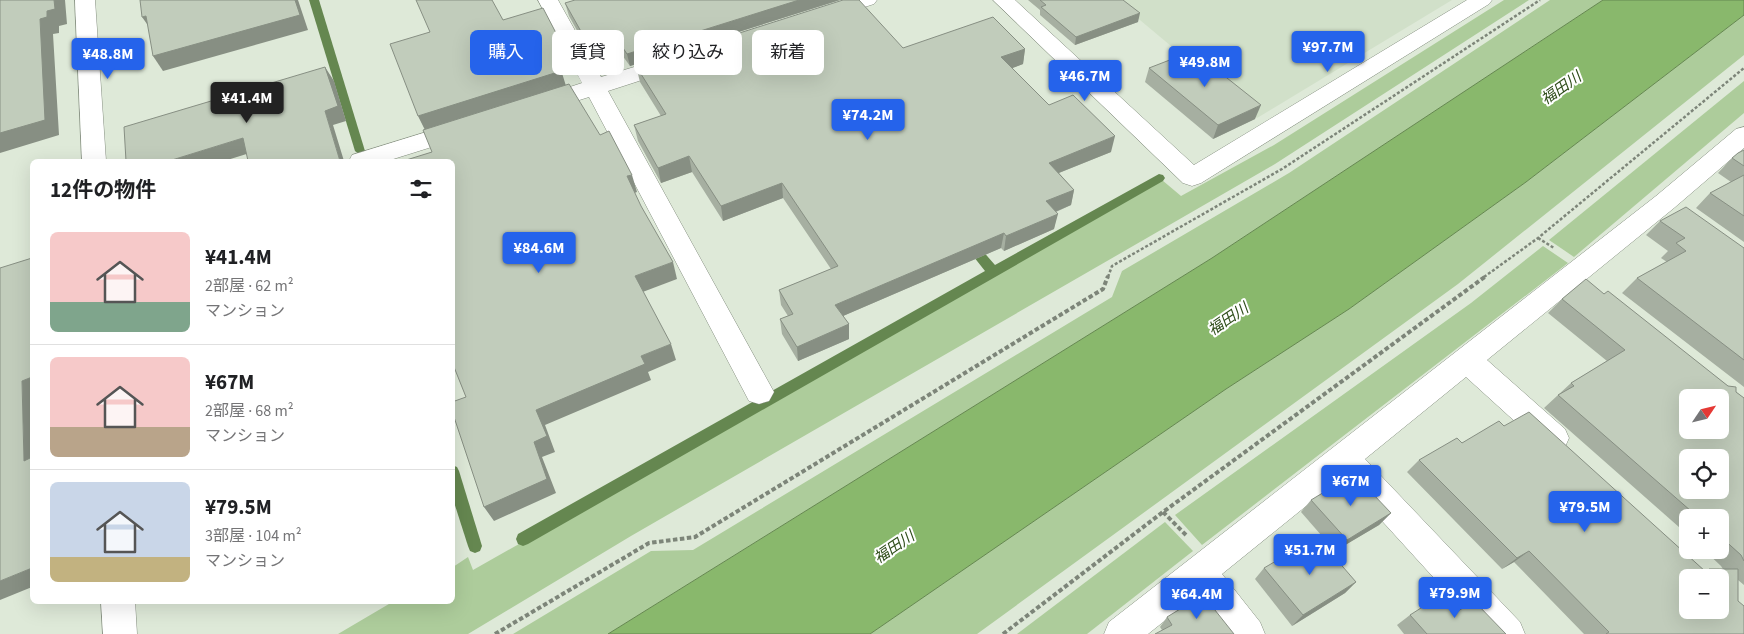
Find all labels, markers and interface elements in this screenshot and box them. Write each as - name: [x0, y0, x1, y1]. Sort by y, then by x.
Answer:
- chip: 購入: [470, 30, 542, 75]
- chip: 賃貸: [552, 30, 624, 75]
- chip: 絞り込み: [634, 30, 742, 75]
- chip: 新着: [752, 30, 824, 75]
- pin: ¥97.7M: [1287, 30, 1369, 73]
- text: ¥97.7M: [1303, 36, 1353, 58]
- pin: ¥48.8M: [67, 38, 149, 80]
- text: ¥48.8M: [83, 43, 133, 65]
- pin: ¥49.8M: [1164, 46, 1246, 88]
- text: ¥49.8M: [1180, 51, 1230, 73]
- pin: ¥46.7M: [1044, 59, 1126, 102]
- text: ¥46.7M: [1060, 65, 1110, 87]
- water label: 福田川: [1537, 66, 1587, 110]
- pin: ¥41.4M: [206, 82, 288, 124]
- text: ¥41.4M: [222, 87, 272, 109]
- pin: ¥74.2M: [827, 98, 909, 141]
- text: ¥74.2M: [843, 104, 893, 126]
- text: 12件の物件: [50, 175, 156, 205]
- icon: filters: [407, 175, 435, 203]
- pin: ¥84.6M: [498, 232, 580, 274]
- text: ¥84.6M: [514, 237, 564, 259]
- text: ¥41.4M: [205, 242, 272, 272]
- icon: home: [90, 252, 150, 312]
- text: 2部屋 · 62 m²: [205, 275, 294, 297]
- water label: 福田川: [1204, 297, 1254, 341]
- text: マンション: [205, 300, 285, 322]
- text: ¥67M: [205, 367, 254, 397]
- icon: home: [90, 377, 150, 437]
- north arrow: [1679, 389, 1729, 439]
- map controls: [1679, 389, 1729, 619]
- text: 2部屋 · 68 m²: [205, 400, 294, 422]
- text: マンション: [205, 425, 285, 447]
- button: locate: [1679, 449, 1729, 499]
- pin: ¥67M: [1321, 464, 1381, 507]
- text: ¥67M: [1332, 470, 1370, 492]
- pin: ¥79.5M: [1544, 490, 1626, 533]
- text: ¥79.5M: [205, 492, 272, 522]
- text: ¥79.5M: [1560, 496, 1610, 518]
- icon: home: [90, 502, 150, 562]
- button: +: [1679, 509, 1729, 559]
- text: 3部屋 · 104 m²: [205, 525, 302, 547]
- water label: 福田川: [870, 525, 920, 569]
- pin: ¥51.7M: [1269, 534, 1351, 576]
- text: ¥51.7M: [1285, 539, 1335, 561]
- text: マンション: [205, 550, 285, 572]
- button: −: [1679, 569, 1729, 619]
- pin: ¥79.9M: [1414, 576, 1496, 619]
- pin: ¥64.4M: [1156, 578, 1238, 620]
- text: ¥79.9M: [1430, 582, 1480, 604]
- text: ¥64.4M: [1172, 583, 1222, 605]

